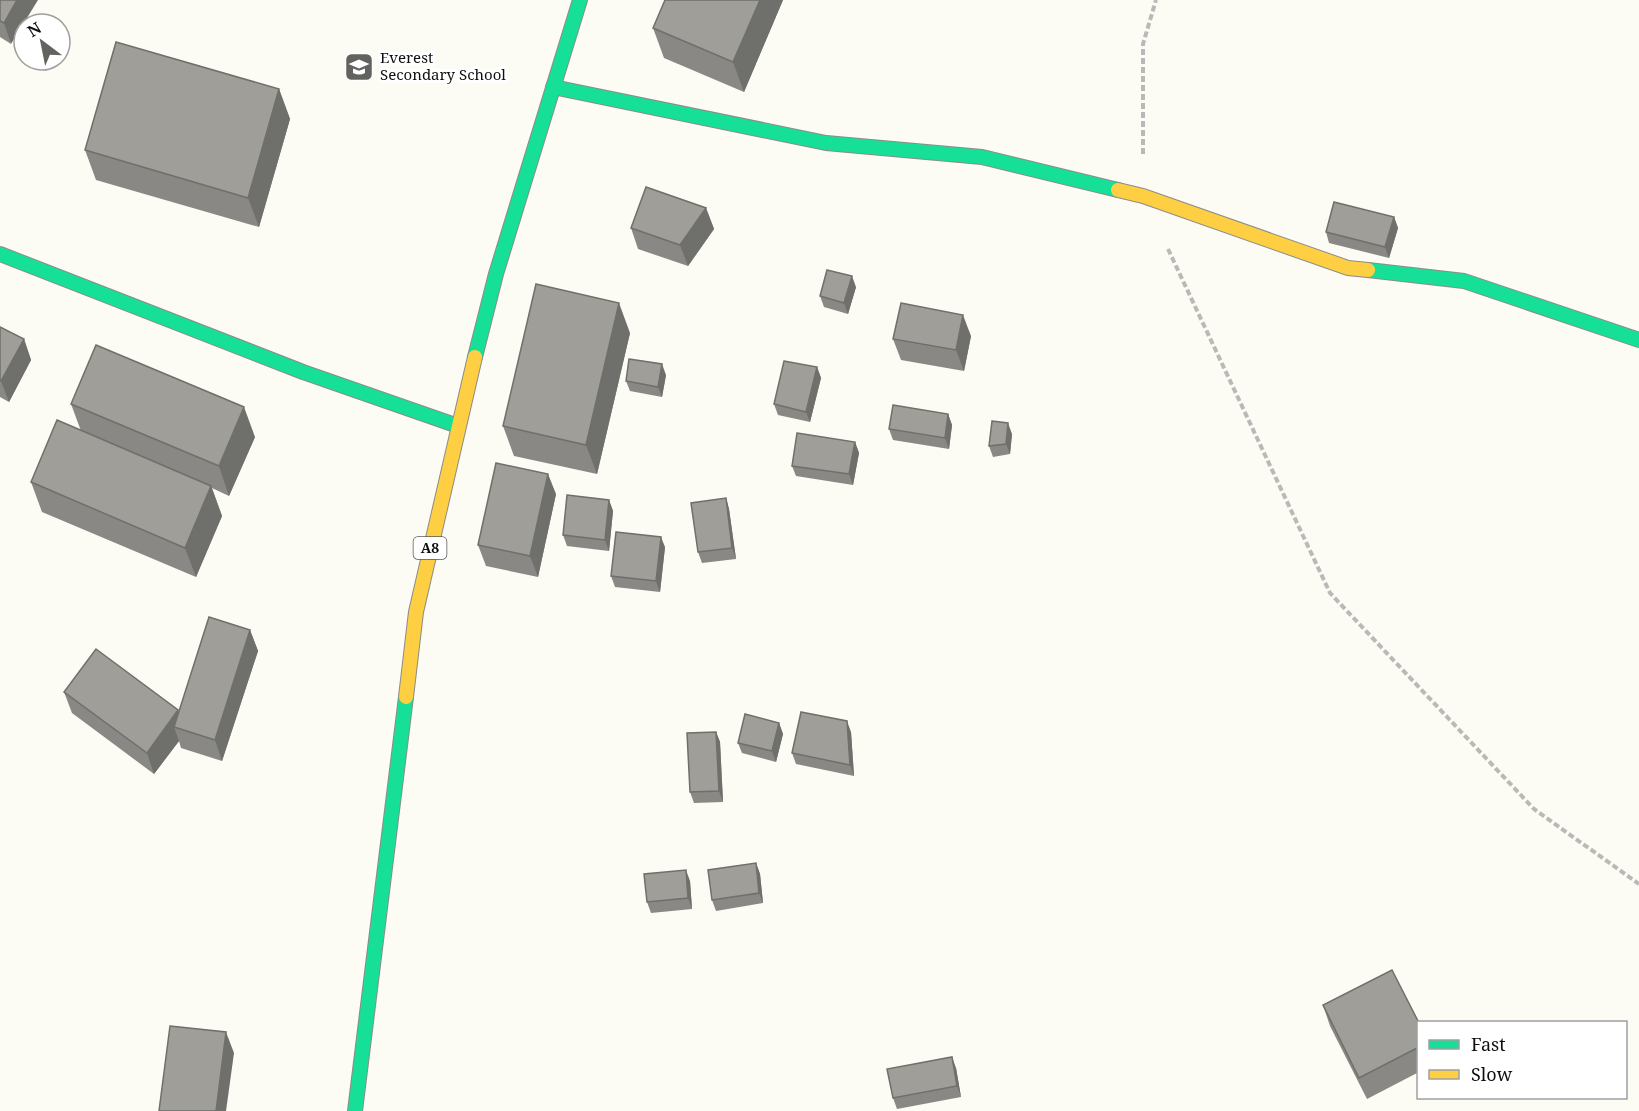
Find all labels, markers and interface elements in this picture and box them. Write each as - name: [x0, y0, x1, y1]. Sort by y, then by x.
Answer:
- north arrow: [12, 12, 72, 72]
- text: N: [23, 16, 46, 42]
- place label: Everest Secondary School: [380, 47, 506, 84]
- school or university icon: Everest Secondary School: [343, 51, 375, 83]
- road number: A8: [414, 537, 446, 559]
- legend: [1417, 1021, 1627, 1099]
- text: Fast: [1471, 1032, 1506, 1056]
- text: Slow: [1471, 1062, 1513, 1086]

